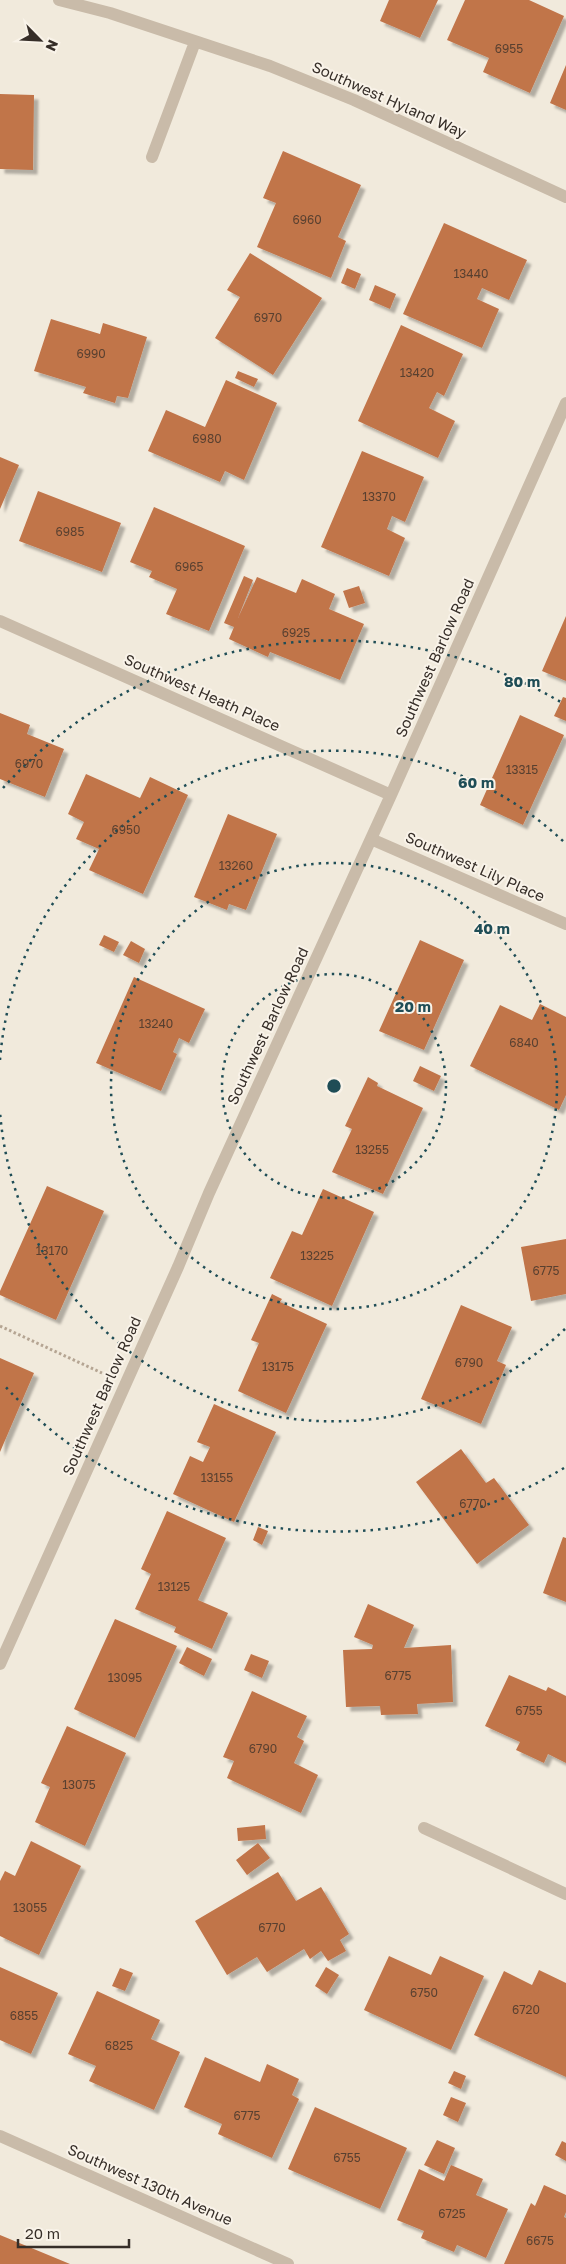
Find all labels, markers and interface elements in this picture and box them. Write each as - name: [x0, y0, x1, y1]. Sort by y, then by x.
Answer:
- north arrow: [15, 15, 65, 65]
- text: N: [42, 37, 62, 54]
- house number: 6955: [495, 41, 523, 56]
- street label: Southwest Hyland Way: [310, 57, 470, 141]
- house number: 6960: [292, 212, 322, 227]
- house number: 13440: [454, 266, 488, 281]
- house number: 6970: [254, 310, 282, 325]
- house number: 6990: [76, 346, 106, 361]
- house number: 13420: [400, 365, 434, 380]
- house number: 6980: [192, 431, 222, 446]
- house number: 13370: [362, 489, 396, 504]
- house number: 6985: [56, 524, 84, 539]
- house number: 6965: [175, 559, 203, 574]
- street label: Southwest Barlow Road: [391, 576, 477, 740]
- house number: 6925: [282, 625, 310, 640]
- street label: Southwest Heath Place: [122, 650, 283, 735]
- text: 80 m: [504, 672, 540, 690]
- house number: 6970: [15, 756, 43, 771]
- house number: 13315: [506, 762, 538, 777]
- text: 60 m: [458, 773, 494, 791]
- house number: 6950: [112, 822, 140, 837]
- street label: Southwest Lily Place: [403, 827, 548, 905]
- house number: 13260: [219, 858, 253, 873]
- text: 40 m: [474, 919, 510, 937]
- street label: Southwest Barlow Road: [223, 944, 312, 1107]
- text: 20 m: [395, 997, 431, 1015]
- house number: 13240: [139, 1016, 173, 1031]
- house number: 6840: [509, 1035, 539, 1050]
- centre of rings: [325, 1077, 343, 1095]
- house number: 13255: [355, 1142, 389, 1157]
- house number: 13170: [36, 1243, 68, 1258]
- house number: 13225: [300, 1248, 334, 1263]
- house number: 6775: [533, 1263, 560, 1278]
- street label: Southwest Barlow Road: [58, 1314, 144, 1478]
- house number: 6790: [455, 1355, 483, 1370]
- house number: 13175: [262, 1359, 294, 1374]
- house number: 13155: [201, 1470, 233, 1485]
- house number: 6770: [459, 1496, 487, 1511]
- house number: 13125: [158, 1579, 190, 1594]
- house number: 6775: [385, 1668, 412, 1683]
- house number: 13095: [108, 1670, 142, 1685]
- house number: 6755: [515, 1703, 543, 1718]
- house number: 6790: [249, 1741, 277, 1756]
- house number: 13075: [62, 1777, 96, 1792]
- house number: 13055: [13, 1900, 47, 1915]
- house number: 6770: [258, 1920, 286, 1935]
- house number: 6750: [410, 1985, 438, 2000]
- house number: 6720: [512, 2002, 540, 2017]
- house number: 6855: [10, 2008, 38, 2023]
- house number: 6825: [105, 2038, 133, 2053]
- house number: 6775: [234, 2108, 261, 2123]
- street label: Southwest 130th Avenue: [65, 2140, 236, 2229]
- house number: 6755: [333, 2150, 361, 2165]
- house number: 6725: [438, 2206, 466, 2221]
- scale bar: [18, 2216, 129, 2248]
- text: 20 m: [25, 2224, 60, 2242]
- house number: 6675: [526, 2233, 554, 2248]

